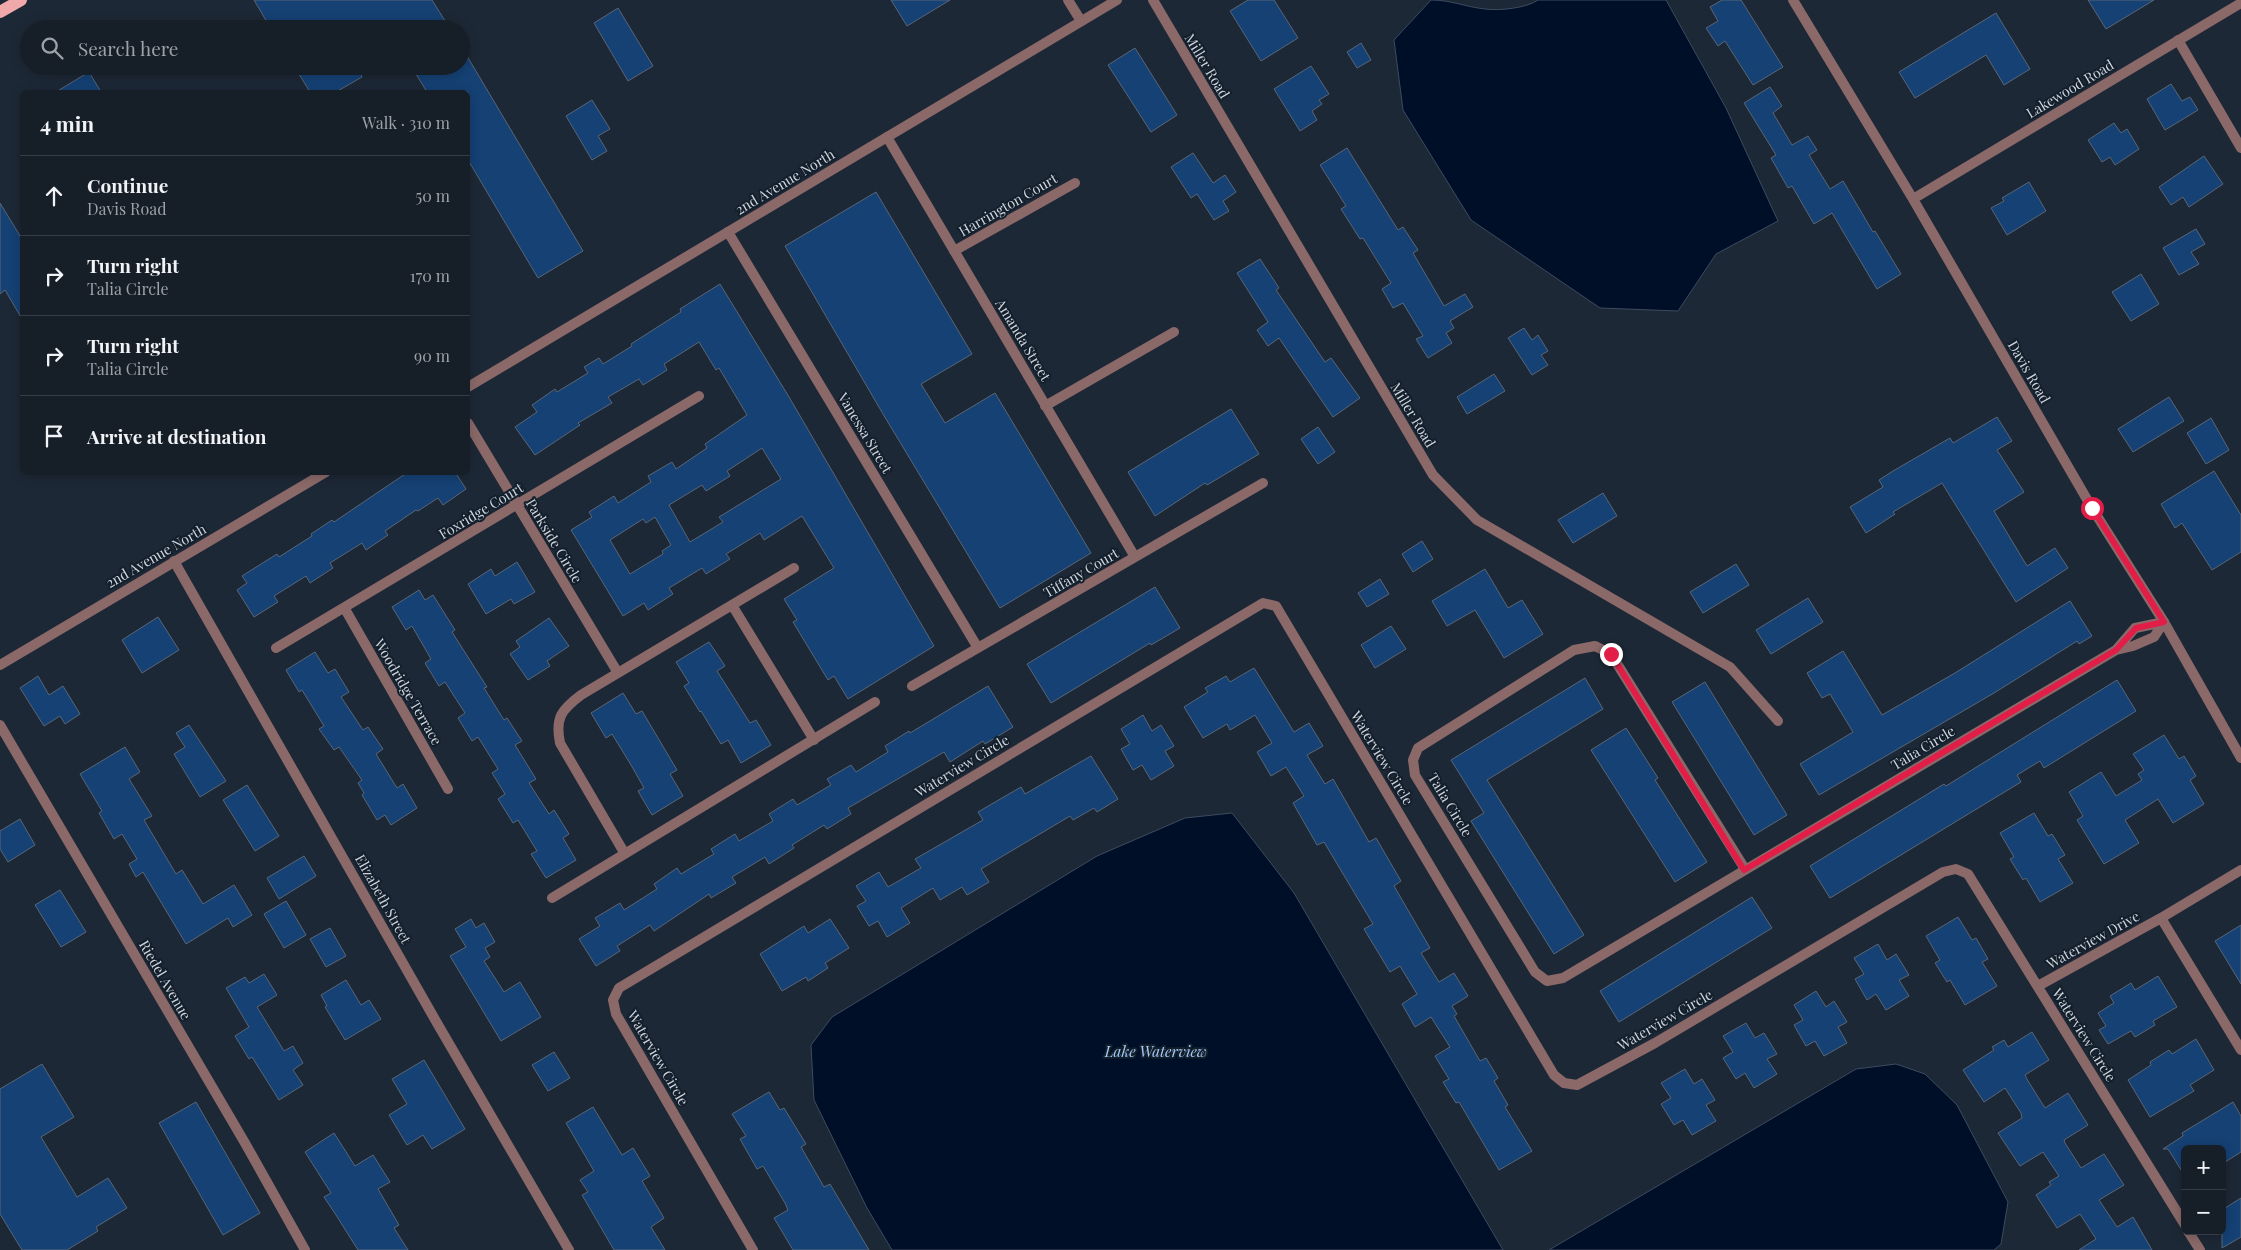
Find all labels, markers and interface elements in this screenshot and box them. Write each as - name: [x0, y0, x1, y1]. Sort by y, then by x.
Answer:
- search box: [20, 20, 470, 75]
- street label: Miller Road: [1181, 30, 1234, 102]
- icon: search: [38, 34, 66, 62]
- text: Search here: [78, 35, 178, 61]
- street label: Lakewood Road: [2022, 55, 2117, 122]
- text: 4 min: [40, 109, 94, 137]
- text: Walk · 310 m: [362, 112, 450, 133]
- street label: 2nd Avenue North: [732, 144, 839, 219]
- street label: Harrington Court: [955, 168, 1061, 240]
- text: Continue: [87, 172, 168, 198]
- icon: ahead: [40, 182, 68, 210]
- text: 50 m: [416, 185, 450, 206]
- text: Davis Road: [87, 198, 166, 219]
- text: Turn right: [87, 252, 179, 278]
- icon: right: [40, 262, 68, 290]
- text: 170 m: [410, 265, 450, 286]
- text: Talia Circle: [87, 278, 169, 299]
- street label: Amanda Street: [991, 294, 1056, 385]
- text: Turn right: [87, 332, 179, 358]
- street label: Davis Road: [2004, 337, 2055, 407]
- icon: right: [40, 342, 68, 370]
- text: 90 m: [414, 345, 450, 366]
- text: Talia Circle: [87, 358, 169, 379]
- street label: Miller Road: [1387, 379, 1440, 451]
- street label: Vanessa Street: [833, 388, 897, 477]
- icon: arrive: [40, 422, 68, 450]
- text: Arrive at destination: [87, 423, 267, 449]
- street label: Foxridge Court: [435, 477, 527, 543]
- street label: Parkside Circle: [522, 495, 587, 586]
- route start: [2081, 497, 2104, 520]
- street label: 2nd Avenue North: [102, 519, 210, 592]
- street label: Tiffany Court: [1040, 543, 1123, 602]
- street label: Woodridge Terrace: [370, 634, 447, 748]
- route end: [1600, 643, 1623, 666]
- street label: Waterview Circle: [1346, 706, 1418, 808]
- street label: Talia Circle: [1887, 721, 1958, 774]
- street label: Waterview Circle: [910, 730, 1012, 802]
- street label: Talia Circle: [1424, 769, 1477, 840]
- street label: Elizabeth Street: [351, 851, 416, 948]
- street label: Waterview Drive: [2042, 906, 2143, 973]
- street label: Riedel Avenue: [135, 937, 196, 1023]
- street label: Waterview Circle: [2048, 984, 2121, 1085]
- street label: Waterview Circle: [1613, 985, 1716, 1055]
- street label: Waterview Circle: [623, 1006, 693, 1109]
- water label: Lake Waterview: [1104, 1041, 1207, 1061]
- map controls: [2181, 1145, 2226, 1235]
- button: +: [2181, 1145, 2226, 1190]
- button: −: [2181, 1190, 2226, 1235]

